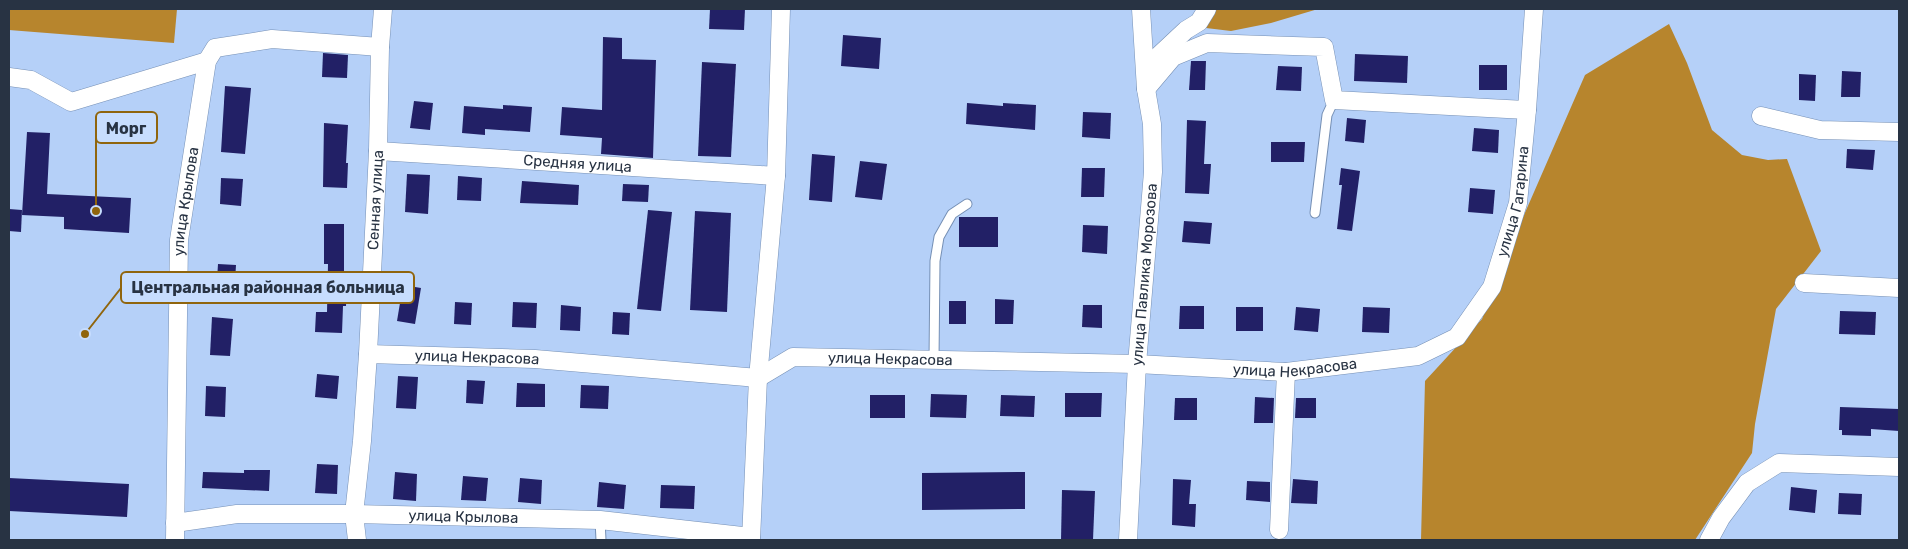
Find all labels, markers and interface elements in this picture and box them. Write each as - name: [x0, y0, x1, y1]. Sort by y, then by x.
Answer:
- callout: Морг: [96, 112, 157, 143]
- text: Морг: [106, 119, 147, 138]
- street label: улица Гагарина: [1493, 145, 1532, 259]
- street label: улица Крылова: [170, 146, 202, 256]
- street label: Сенная улица: [364, 150, 387, 250]
- street label: Средняя улица: [523, 151, 632, 176]
- street label: улица Павлика Морозова: [1128, 182, 1161, 367]
- callout: Центральная районная больница: [121, 272, 414, 303]
- text: Центральная районная больница: [131, 278, 405, 297]
- street label: улица Некрасова: [414, 346, 540, 368]
- street label: улица Некрасова: [828, 349, 953, 369]
- street label: улица Некрасова: [1232, 354, 1358, 381]
- street label: улица Крылова: [408, 506, 519, 527]

